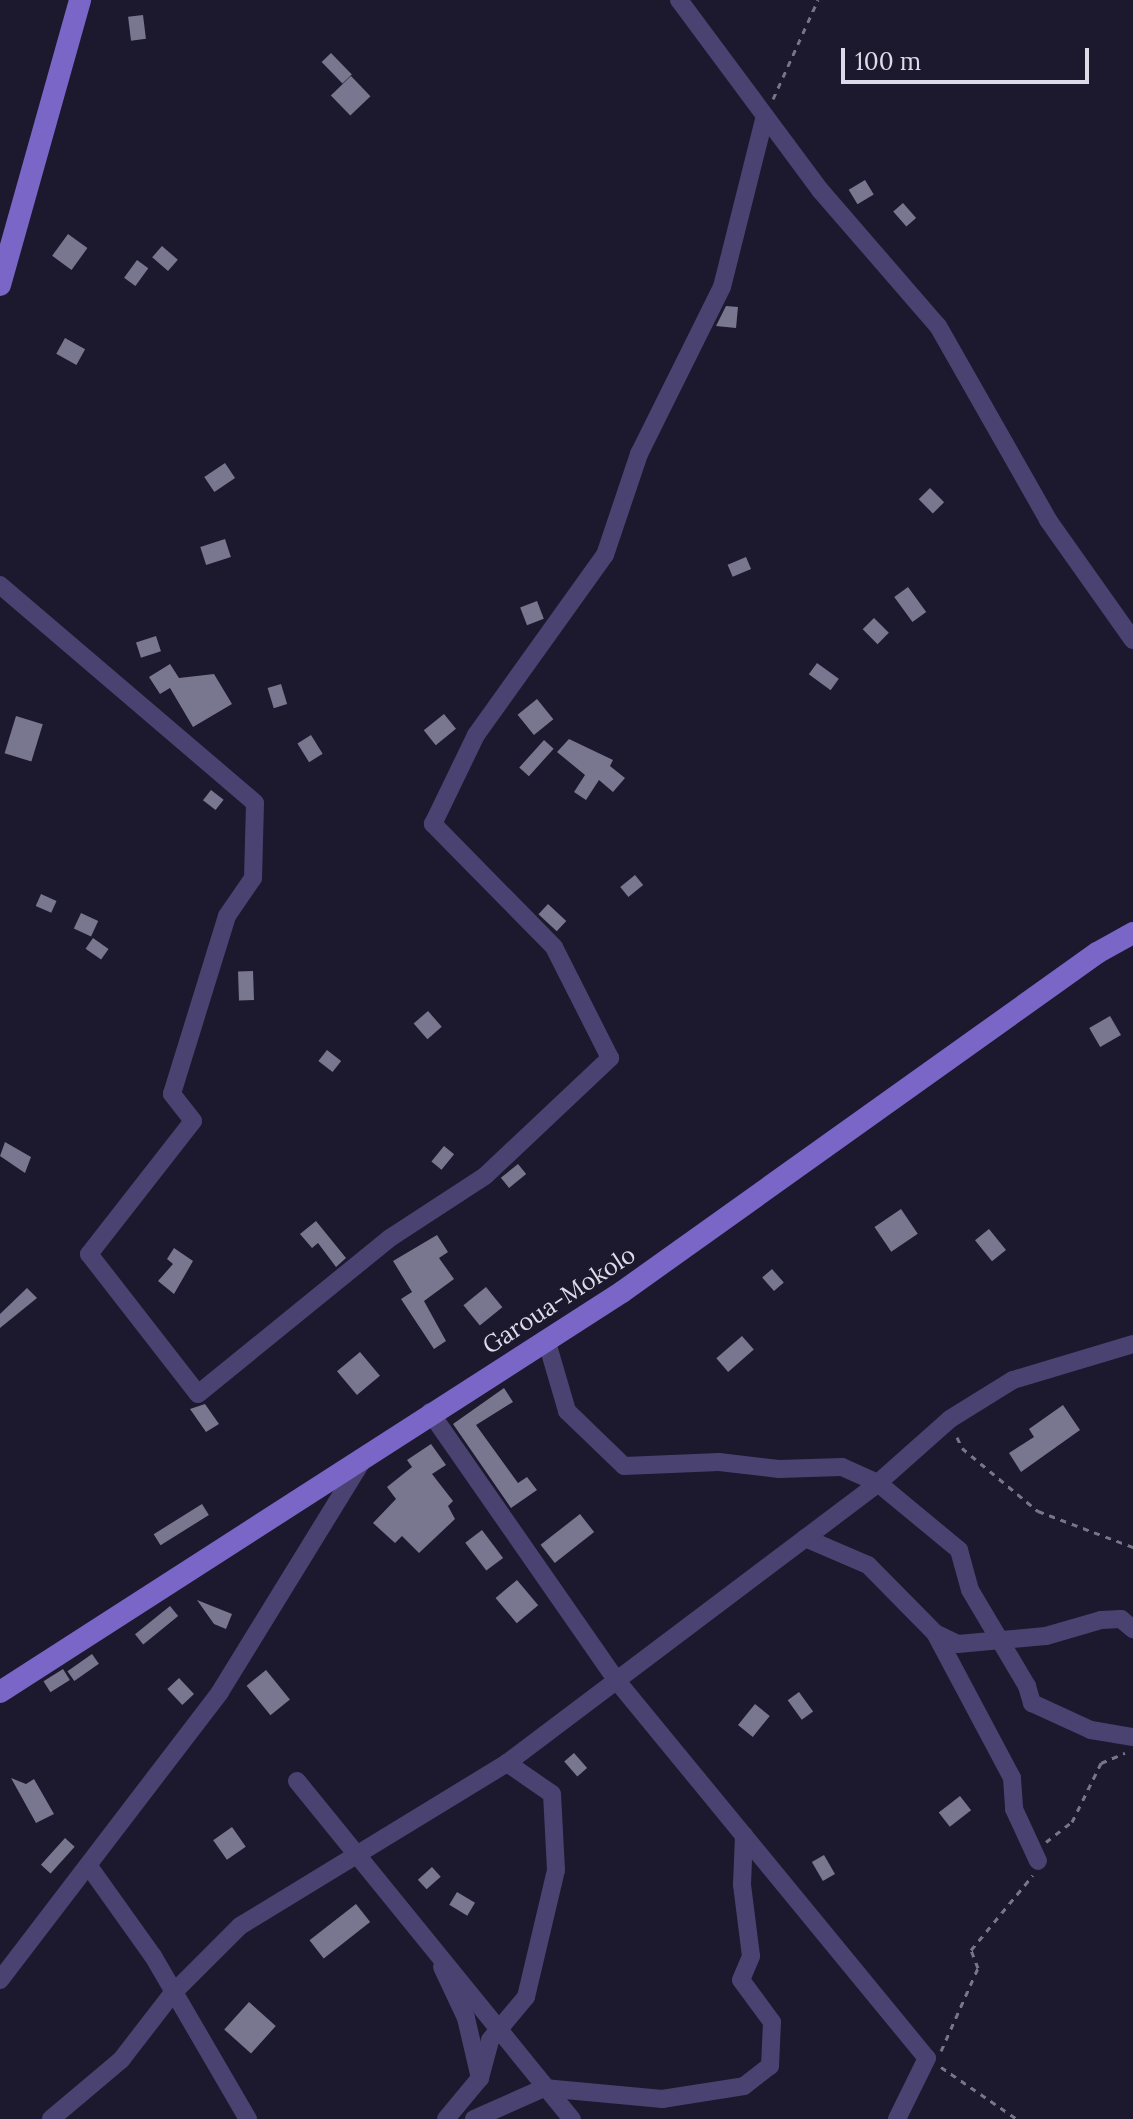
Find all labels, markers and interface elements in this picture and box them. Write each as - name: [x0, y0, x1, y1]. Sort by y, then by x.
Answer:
- scale bar: [845, 32, 1093, 82]
- text: 100 m: [855, 46, 921, 77]
- street label: Garoua-Mokolo: [477, 1240, 641, 1360]

